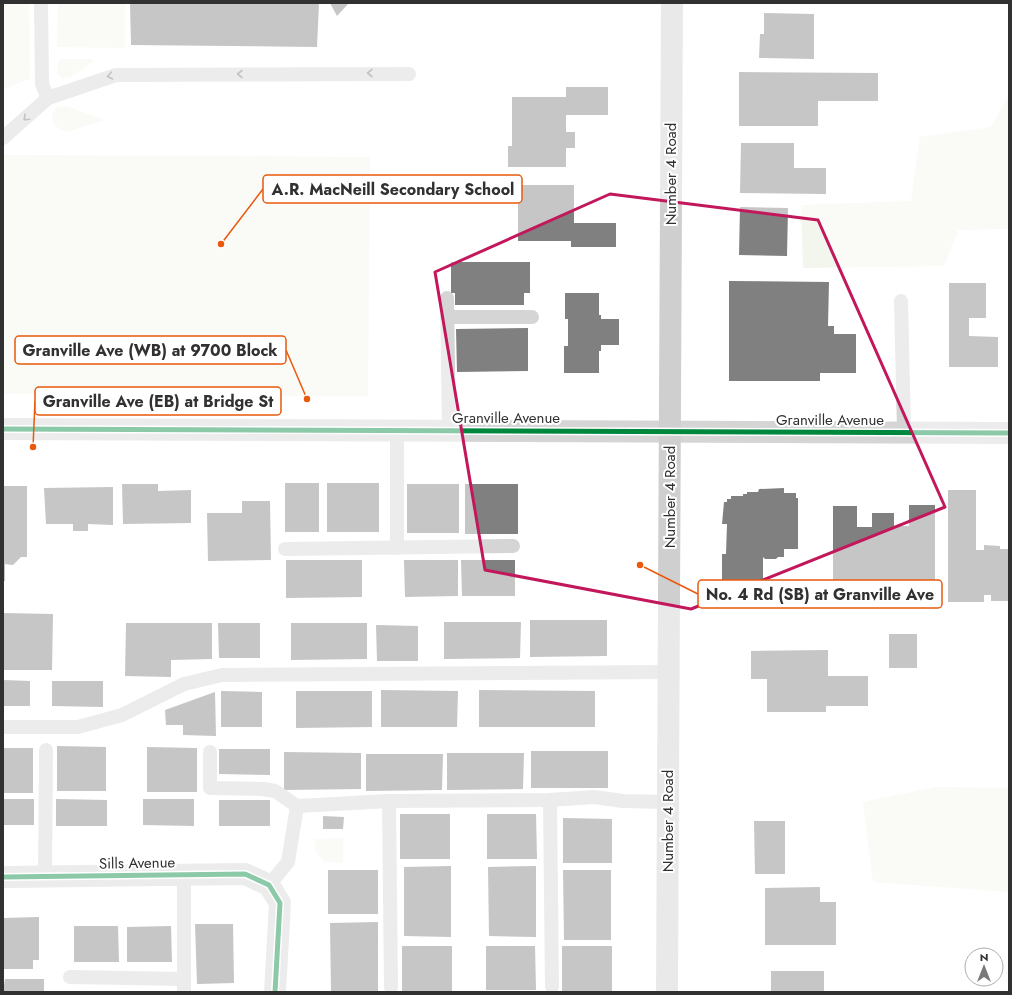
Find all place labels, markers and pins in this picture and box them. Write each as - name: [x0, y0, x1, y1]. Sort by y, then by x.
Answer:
- callout: A.R. MacNeill Secondary School: [263, 175, 522, 203]
- callout: Granville Ave (WB) at 9700 Block: [15, 336, 286, 364]
- callout: Granville Ave (EB) at Bridge St: [35, 387, 281, 415]
- callout: No. 4 Rd (SB) at Granville Ave: [698, 580, 942, 608]

